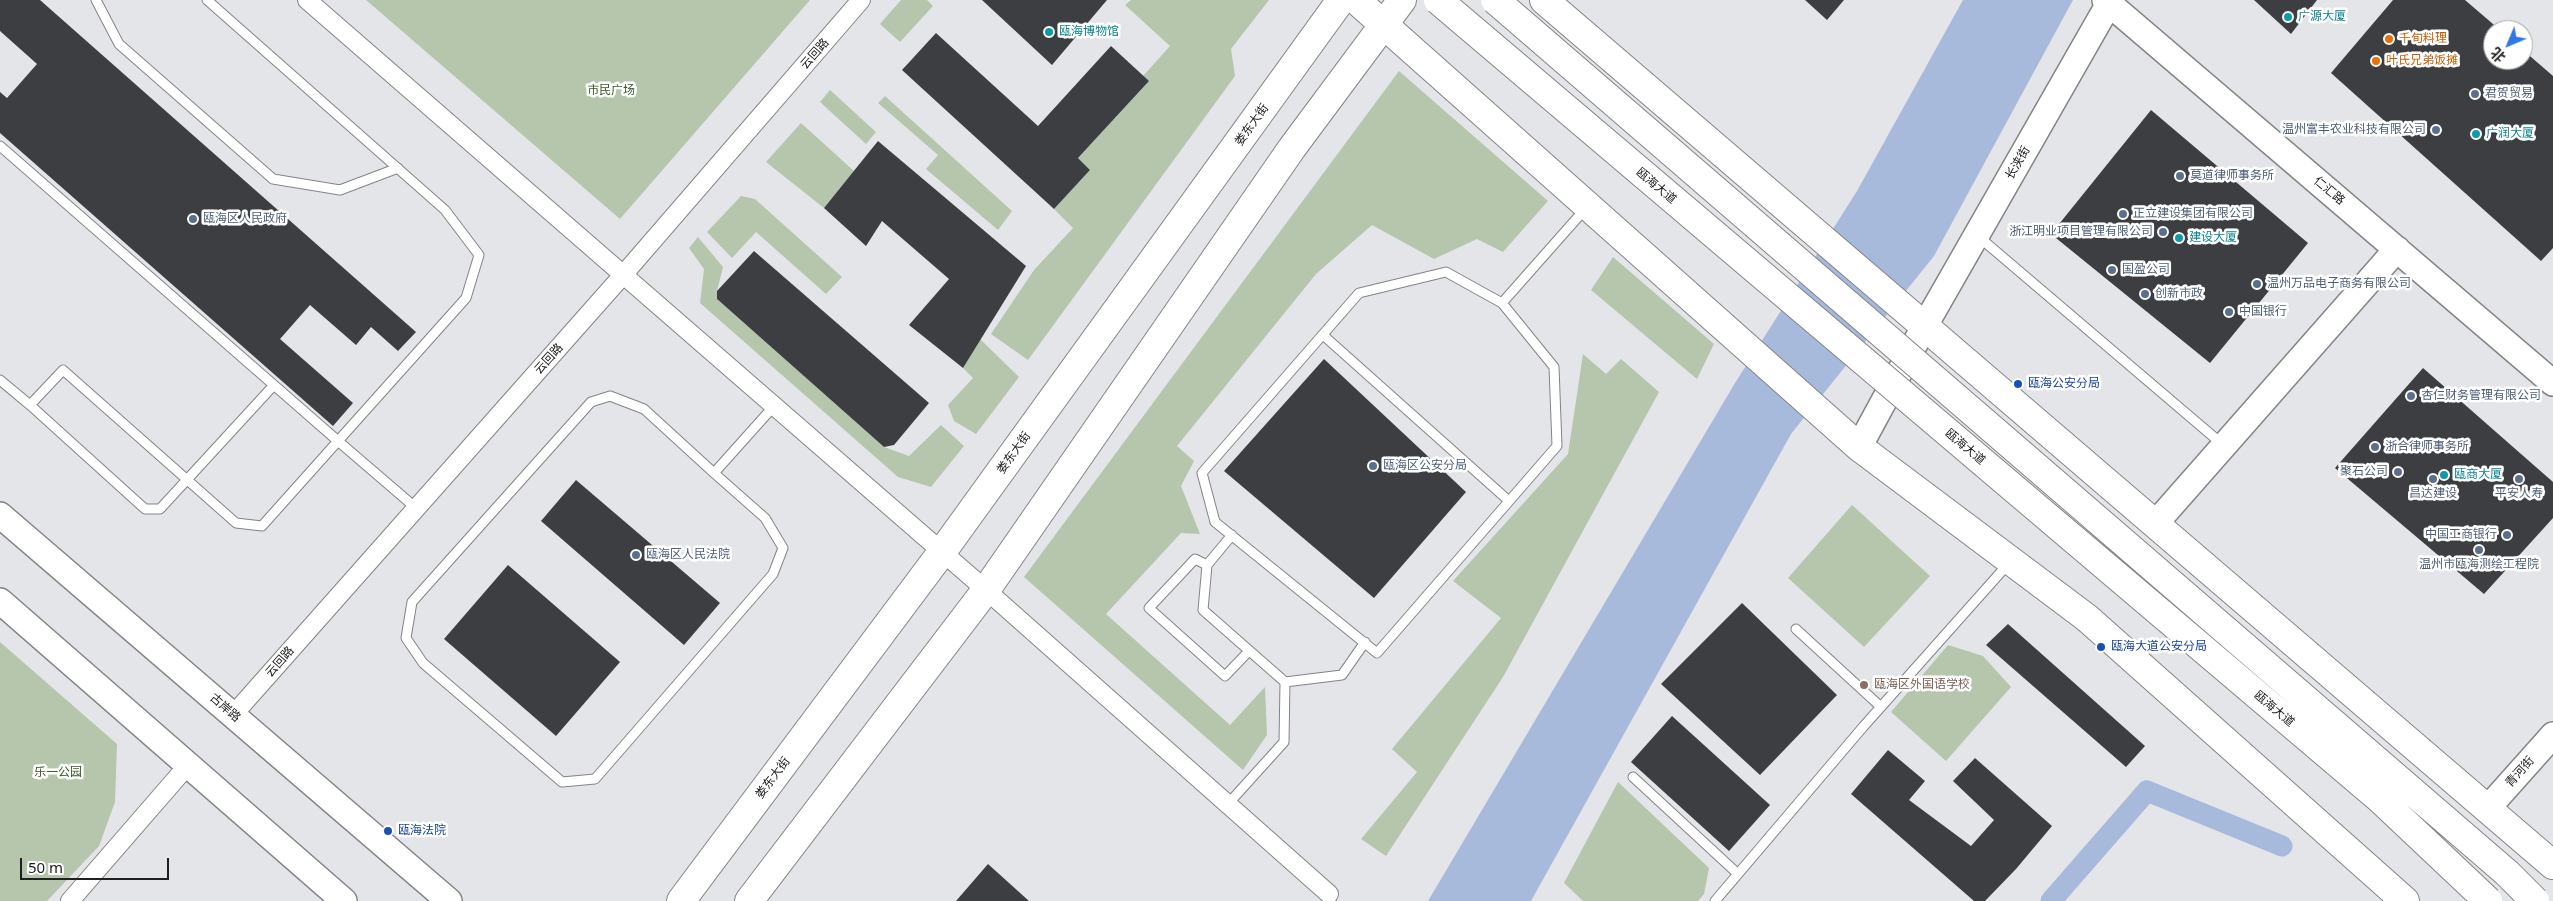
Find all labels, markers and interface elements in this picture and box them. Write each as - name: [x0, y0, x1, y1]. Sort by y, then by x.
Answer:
- place label: 广源大厦: [2298, 10, 2346, 24]
- marker: 广源大厦: [2282, 11, 2294, 23]
- north arrow: [2483, 20, 2533, 70]
- place label: 瓯海博物馆: [1059, 25, 1119, 39]
- marker: 瓯海博物馆: [1043, 26, 1055, 38]
- place label: 千旬料理: [2399, 32, 2447, 46]
- marker: 千旬料理: [2383, 33, 2395, 45]
- street label: 云回路: [798, 36, 832, 72]
- text: 北: [2486, 44, 2509, 67]
- place label: 叶氏兄弟饭摊: [2386, 54, 2458, 68]
- marker: 叶氏兄弟饭摊: [2370, 55, 2382, 67]
- park label: 市民广场: [587, 84, 635, 98]
- place label: 君贺贸易: [2485, 87, 2533, 101]
- marker: 君贺贸易: [2469, 88, 2481, 100]
- street label: 娄东大街: [1232, 101, 1272, 149]
- place label: 温州富丰农业科技有限公司: [2282, 123, 2426, 137]
- marker: 温州富丰农业科技有限公司: [2430, 124, 2442, 136]
- place label: 广润大厦: [2486, 127, 2534, 141]
- marker: 广润大厦: [2470, 128, 2482, 140]
- street label: 长浃街: [2003, 144, 2033, 182]
- street label: 瓯海大道: [1633, 165, 1679, 207]
- place label: 莫道律师事务所: [2190, 169, 2274, 183]
- marker: 莫道律师事务所: [2174, 170, 2186, 182]
- street label: 仁汇路: [2311, 174, 2347, 208]
- place label: 正立建设集团有限公司: [2133, 207, 2253, 221]
- marker: 正立建设集团有限公司: [2117, 208, 2129, 220]
- place label: 瓯海区人民政府: [203, 212, 287, 226]
- marker: 瓯海区人民政府: [187, 213, 199, 225]
- place label: 浙江明业项目管理有限公司: [2009, 225, 2153, 239]
- marker: 浙江明业项目管理有限公司: [2157, 226, 2169, 238]
- place label: 建设大厦: [2189, 231, 2237, 245]
- marker: 建设大厦: [2173, 232, 2185, 244]
- place label: 国盈公司: [2122, 263, 2170, 277]
- marker: 国盈公司: [2106, 264, 2118, 276]
- place label: 温州万品电子商务有限公司: [2267, 277, 2411, 291]
- marker: 温州万品电子商务有限公司: [2251, 278, 2263, 290]
- place label: 创新市政: [2155, 287, 2203, 301]
- marker: 创新市政: [2139, 288, 2151, 300]
- place label: 中国银行: [2239, 305, 2287, 319]
- marker: 中国银行: [2223, 306, 2235, 318]
- street label: 云回路: [532, 341, 566, 377]
- place label: 瓯海公安分局: [2028, 377, 2100, 391]
- marker: 瓯海公安分局: [2012, 378, 2024, 390]
- place label: 杏仁财务管理有限公司: [2421, 389, 2541, 403]
- marker: 杏仁财务管理有限公司: [2405, 390, 2417, 402]
- street label: 瓯海大道: [1942, 426, 1988, 468]
- street label: 娄东大街: [994, 429, 1034, 477]
- place label: 浙合律师事务所: [2385, 440, 2469, 454]
- marker: 浙合律师事务所: [2369, 441, 2381, 453]
- place label: 瓯海区公安分局: [1383, 459, 1467, 473]
- marker: 瓯海区公安分局: [1367, 460, 1379, 472]
- place label: 聚石公司: [2340, 465, 2388, 479]
- marker: 聚石公司: [2392, 466, 2404, 478]
- place label: 瓯商大厦: [2454, 468, 2502, 482]
- marker: 瓯商大厦: [2438, 469, 2450, 481]
- marker: 昌达建设: [2427, 473, 2439, 485]
- marker: 平安人寿: [2513, 473, 2525, 485]
- place label: 昌达建设: [2409, 487, 2457, 501]
- place label: 平安人寿: [2495, 487, 2543, 501]
- place label: 中国工商银行: [2425, 528, 2497, 542]
- marker: 中国工商银行: [2501, 529, 2513, 541]
- marker: 温州市瓯海测绘工程院: [2473, 544, 2485, 556]
- place label: 瓯海区人民法院: [646, 548, 730, 562]
- marker: 瓯海区人民法院: [630, 549, 642, 561]
- place label: 温州市瓯海测绘工程院: [2419, 558, 2539, 572]
- place label: 瓯海大道公安分局: [2111, 640, 2207, 654]
- marker: 瓯海大道公安分局: [2095, 641, 2107, 653]
- street label: 云回路: [263, 644, 297, 680]
- place label: 瓯海区外国语学校: [1874, 678, 1970, 692]
- marker: 瓯海区外国语学校: [1858, 679, 1870, 691]
- street label: 瓯海大道: [2251, 688, 2297, 730]
- street label: 古岸路: [207, 691, 243, 725]
- street label: 娄东大街: [753, 754, 793, 802]
- street label: 青河街: [2503, 754, 2537, 790]
- park label: 乐一公园: [34, 766, 82, 780]
- place label: 瓯海法院: [398, 824, 446, 838]
- marker: 瓯海法院: [382, 825, 394, 837]
- scale bar: [22, 848, 171, 880]
- text: 50 m: [28, 857, 63, 877]

